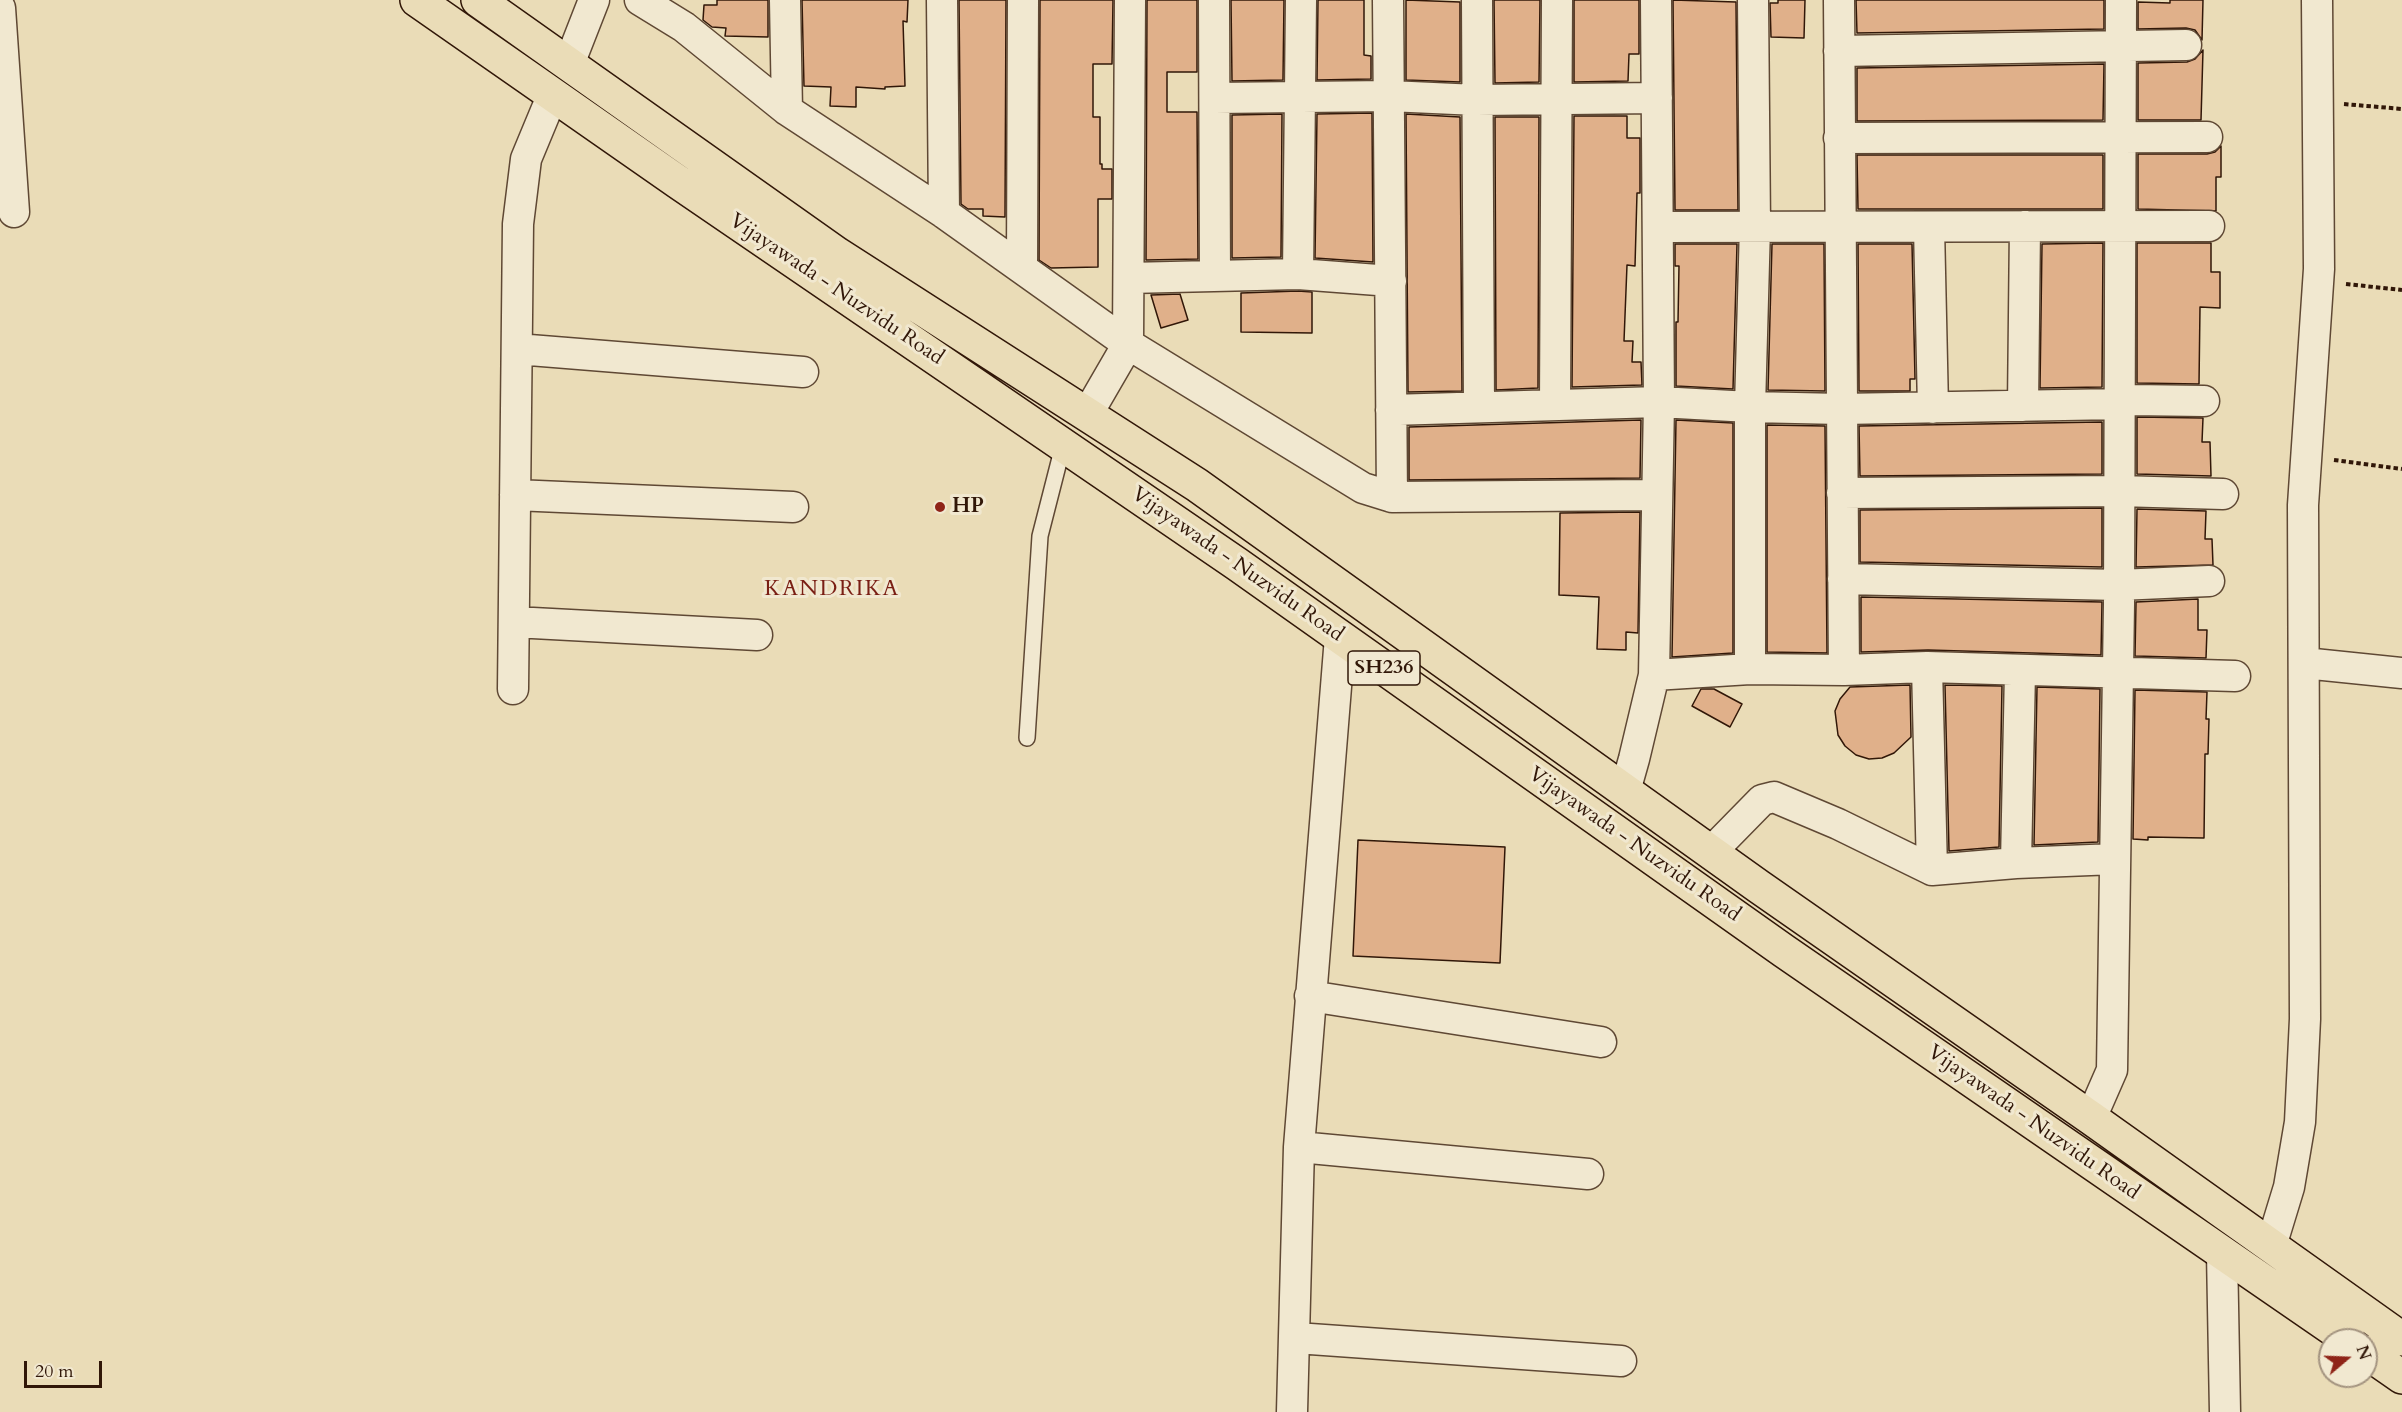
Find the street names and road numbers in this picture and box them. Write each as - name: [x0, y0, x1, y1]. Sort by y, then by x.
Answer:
- street label: Vijayawada - Nuzvidu Road: [724, 209, 948, 371]
- street label: Vijayawada - Nuzvidu Road: [1126, 482, 1348, 648]
- road number: SH236: [1348, 651, 1420, 685]
- street label: Vijayawada - Nuzvidu Road: [1523, 762, 1745, 928]
- street label: Vijayawada - Nuzvidu Road: [1922, 1040, 2144, 1206]

